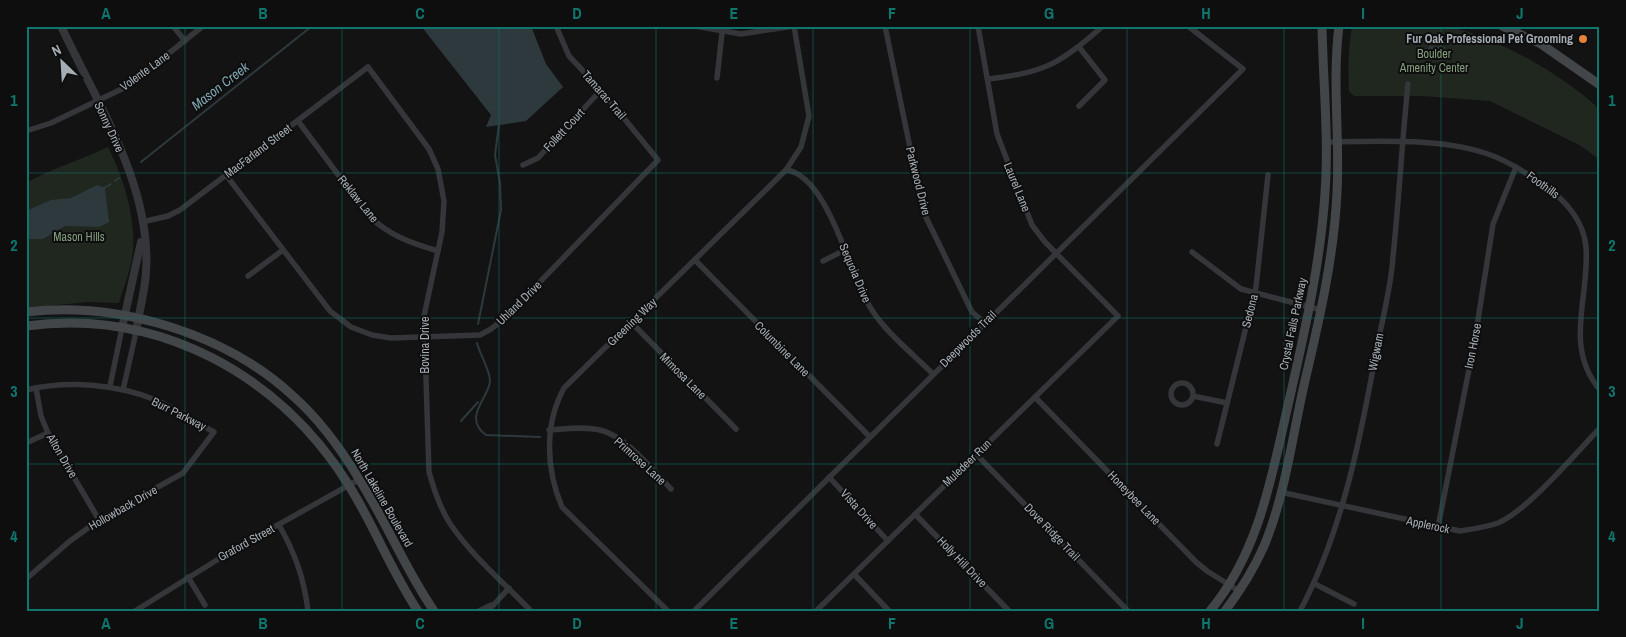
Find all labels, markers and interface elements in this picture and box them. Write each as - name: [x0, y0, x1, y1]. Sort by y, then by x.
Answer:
- text: A: [101, 2, 111, 24]
- text: B: [258, 2, 268, 24]
- text: C: [415, 2, 425, 24]
- text: D: [572, 2, 582, 24]
- text: E: [730, 2, 739, 24]
- text: F: [888, 2, 896, 24]
- text: G: [1044, 2, 1054, 24]
- text: H: [1201, 2, 1211, 24]
- text: I: [1361, 2, 1365, 24]
- text: J: [1516, 2, 1524, 24]
- place label: Fur Oak Professional Pet Grooming: [1406, 31, 1573, 47]
- marker: Fur Oak Professional Pet Grooming: [1577, 33, 1589, 45]
- north arrow: [38, 38, 88, 88]
- text: N: [49, 40, 64, 60]
- park label: Boulder Amenity Center: [1399, 46, 1469, 76]
- street label: Volente Lane: [117, 48, 173, 94]
- water label: Mason Creek: [188, 57, 253, 114]
- street label: Tamarac Trail: [578, 67, 630, 123]
- text: 1: [10, 89, 18, 111]
- text: 1: [1608, 89, 1616, 111]
- street label: Sonny Drive: [90, 99, 128, 155]
- street label: Follett Court: [540, 105, 588, 155]
- street label: MacFarland Street: [221, 120, 295, 182]
- street label: Parkwood Drive: [902, 145, 934, 217]
- street label: Laurel Lane: [1000, 160, 1034, 214]
- street label: Foothills: [1523, 168, 1563, 202]
- street label: Reklaw Lane: [334, 172, 382, 226]
- park label: Mason Hills: [53, 229, 105, 245]
- text: 2: [10, 234, 18, 256]
- text: 2: [1608, 234, 1616, 256]
- street label: Sequoia Drive: [835, 241, 875, 305]
- street label: Crystal Falls Parkway: [1275, 276, 1311, 372]
- street label: Uhland Drive: [493, 277, 545, 329]
- street label: Sedona: [1238, 292, 1262, 329]
- street label: Greening Way: [604, 294, 660, 350]
- street label: Deepwoods Trail: [936, 307, 1000, 371]
- street label: Bovina Drive: [417, 317, 433, 373]
- street label: Columbine Lane: [751, 318, 813, 380]
- street label: Iron Horse: [1461, 322, 1485, 370]
- street label: Wigwam: [1364, 332, 1388, 372]
- street label: Mimosa Lane: [656, 349, 710, 403]
- text: 3: [10, 380, 18, 402]
- text: 3: [1608, 380, 1616, 402]
- street label: Burr Parkway: [149, 393, 209, 435]
- street label: Alton Drive: [42, 430, 81, 481]
- street label: Primrose Lane: [611, 433, 669, 489]
- street label: Muledeer Run: [939, 436, 995, 490]
- street label: North Lakeline Boulevard: [347, 446, 417, 550]
- street label: Honeybee Lane: [1104, 467, 1164, 529]
- street label: Hollowback Drive: [86, 482, 160, 534]
- street label: Vista Drive: [837, 486, 881, 532]
- street label: Dove Ridge Trail: [1021, 500, 1083, 564]
- street label: Applerock: [1404, 512, 1451, 537]
- street label: Graford Street: [215, 521, 277, 565]
- text: 4: [10, 525, 18, 547]
- text: 4: [1608, 525, 1616, 547]
- street label: Holly Hill Drive: [934, 533, 990, 591]
- text: A: [101, 612, 111, 634]
- text: B: [258, 612, 268, 634]
- text: C: [415, 612, 425, 634]
- text: D: [572, 612, 582, 634]
- text: E: [730, 612, 739, 634]
- text: F: [888, 612, 896, 634]
- text: G: [1044, 612, 1054, 634]
- text: H: [1201, 612, 1211, 634]
- text: I: [1361, 612, 1365, 634]
- text: J: [1516, 612, 1524, 634]

